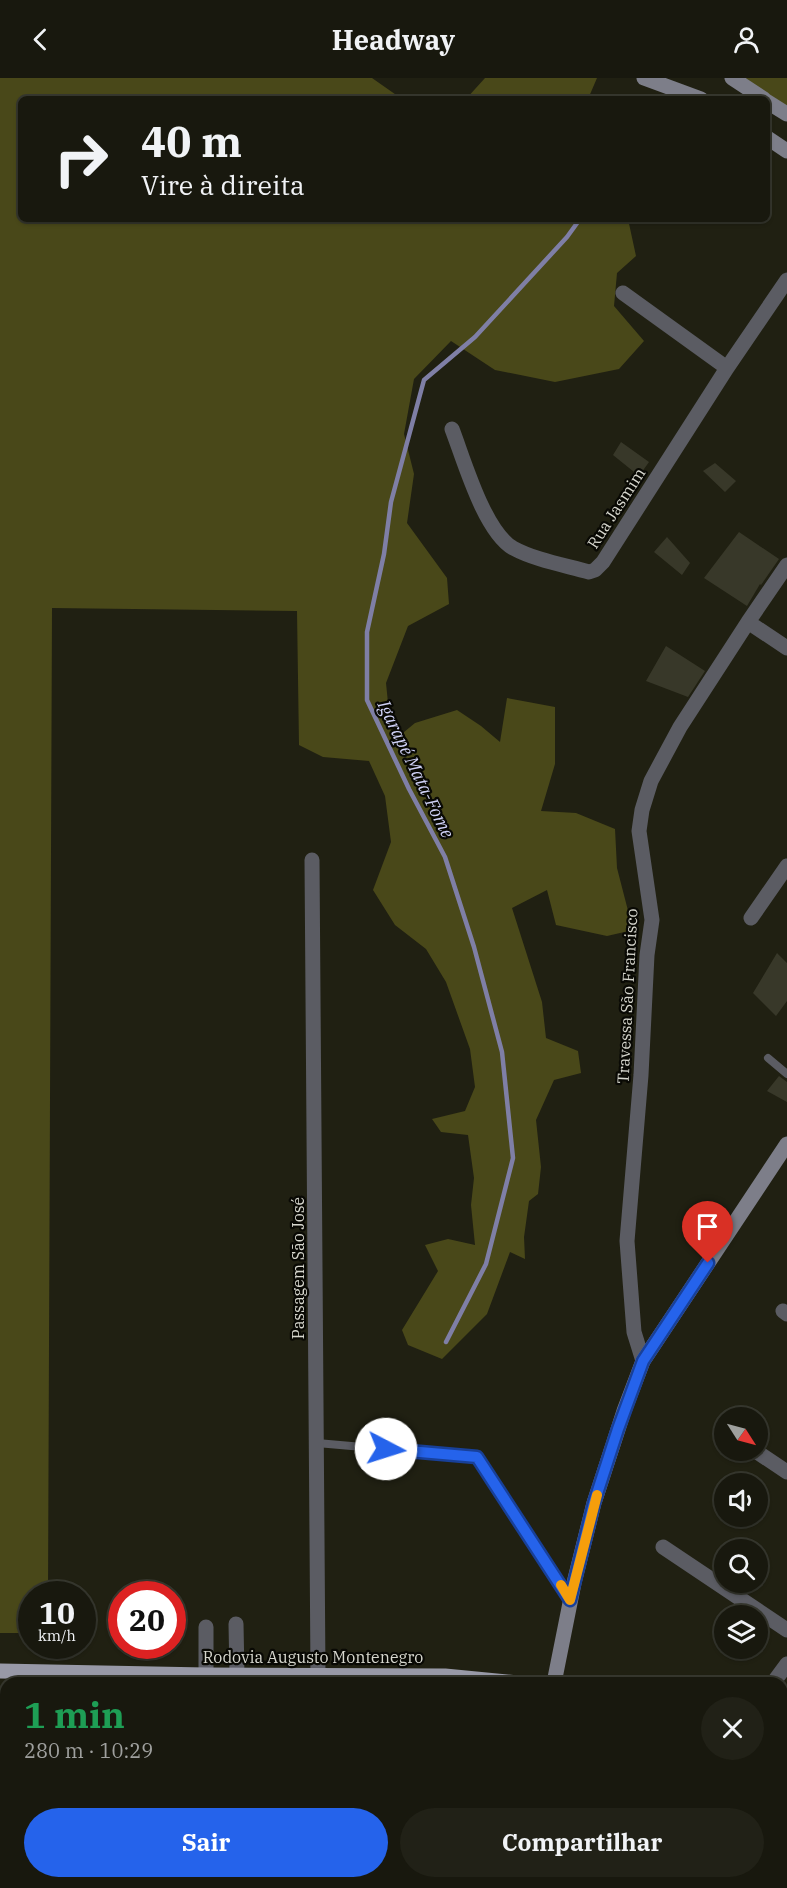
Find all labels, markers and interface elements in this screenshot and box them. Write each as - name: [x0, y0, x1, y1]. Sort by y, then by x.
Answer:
- text: Headway: [332, 22, 455, 57]
- icon: back: [24, 23, 57, 56]
- icon: person: [730, 23, 763, 56]
- text: 40 m: [141, 114, 242, 169]
- icon: right: [42, 120, 120, 198]
- text: Vire à direita: [141, 167, 305, 202]
- street label: Rua Jasmim: [582, 464, 650, 552]
- water label: Igarapé Mata-Fome: [372, 695, 459, 842]
- street label: Travessa São Francisco: [612, 908, 642, 1084]
- street label: Passagem São José: [288, 1197, 308, 1339]
- pin: [682, 1201, 733, 1263]
- icon: arrive: [691, 1210, 724, 1243]
- north arrow: [714, 1407, 768, 1461]
- map controls: [714, 1407, 768, 1659]
- position arrow: [354, 1417, 418, 1481]
- button: sound: [714, 1473, 768, 1527]
- button: search: [714, 1539, 768, 1593]
- speed limit sign: 20: [108, 1581, 186, 1659]
- text: 10: [39, 1593, 75, 1632]
- button: layers: [714, 1605, 768, 1659]
- text: km/h: [38, 1626, 76, 1645]
- street label: Rodovia Augusto Montenegro: [203, 1647, 423, 1667]
- text: 1 min: [24, 1691, 125, 1738]
- button: close: [701, 1697, 764, 1760]
- text: 280 m · 10:29: [24, 1737, 153, 1764]
- button: Sair: [24, 1808, 388, 1877]
- button: Compartilhar: [400, 1808, 764, 1877]

